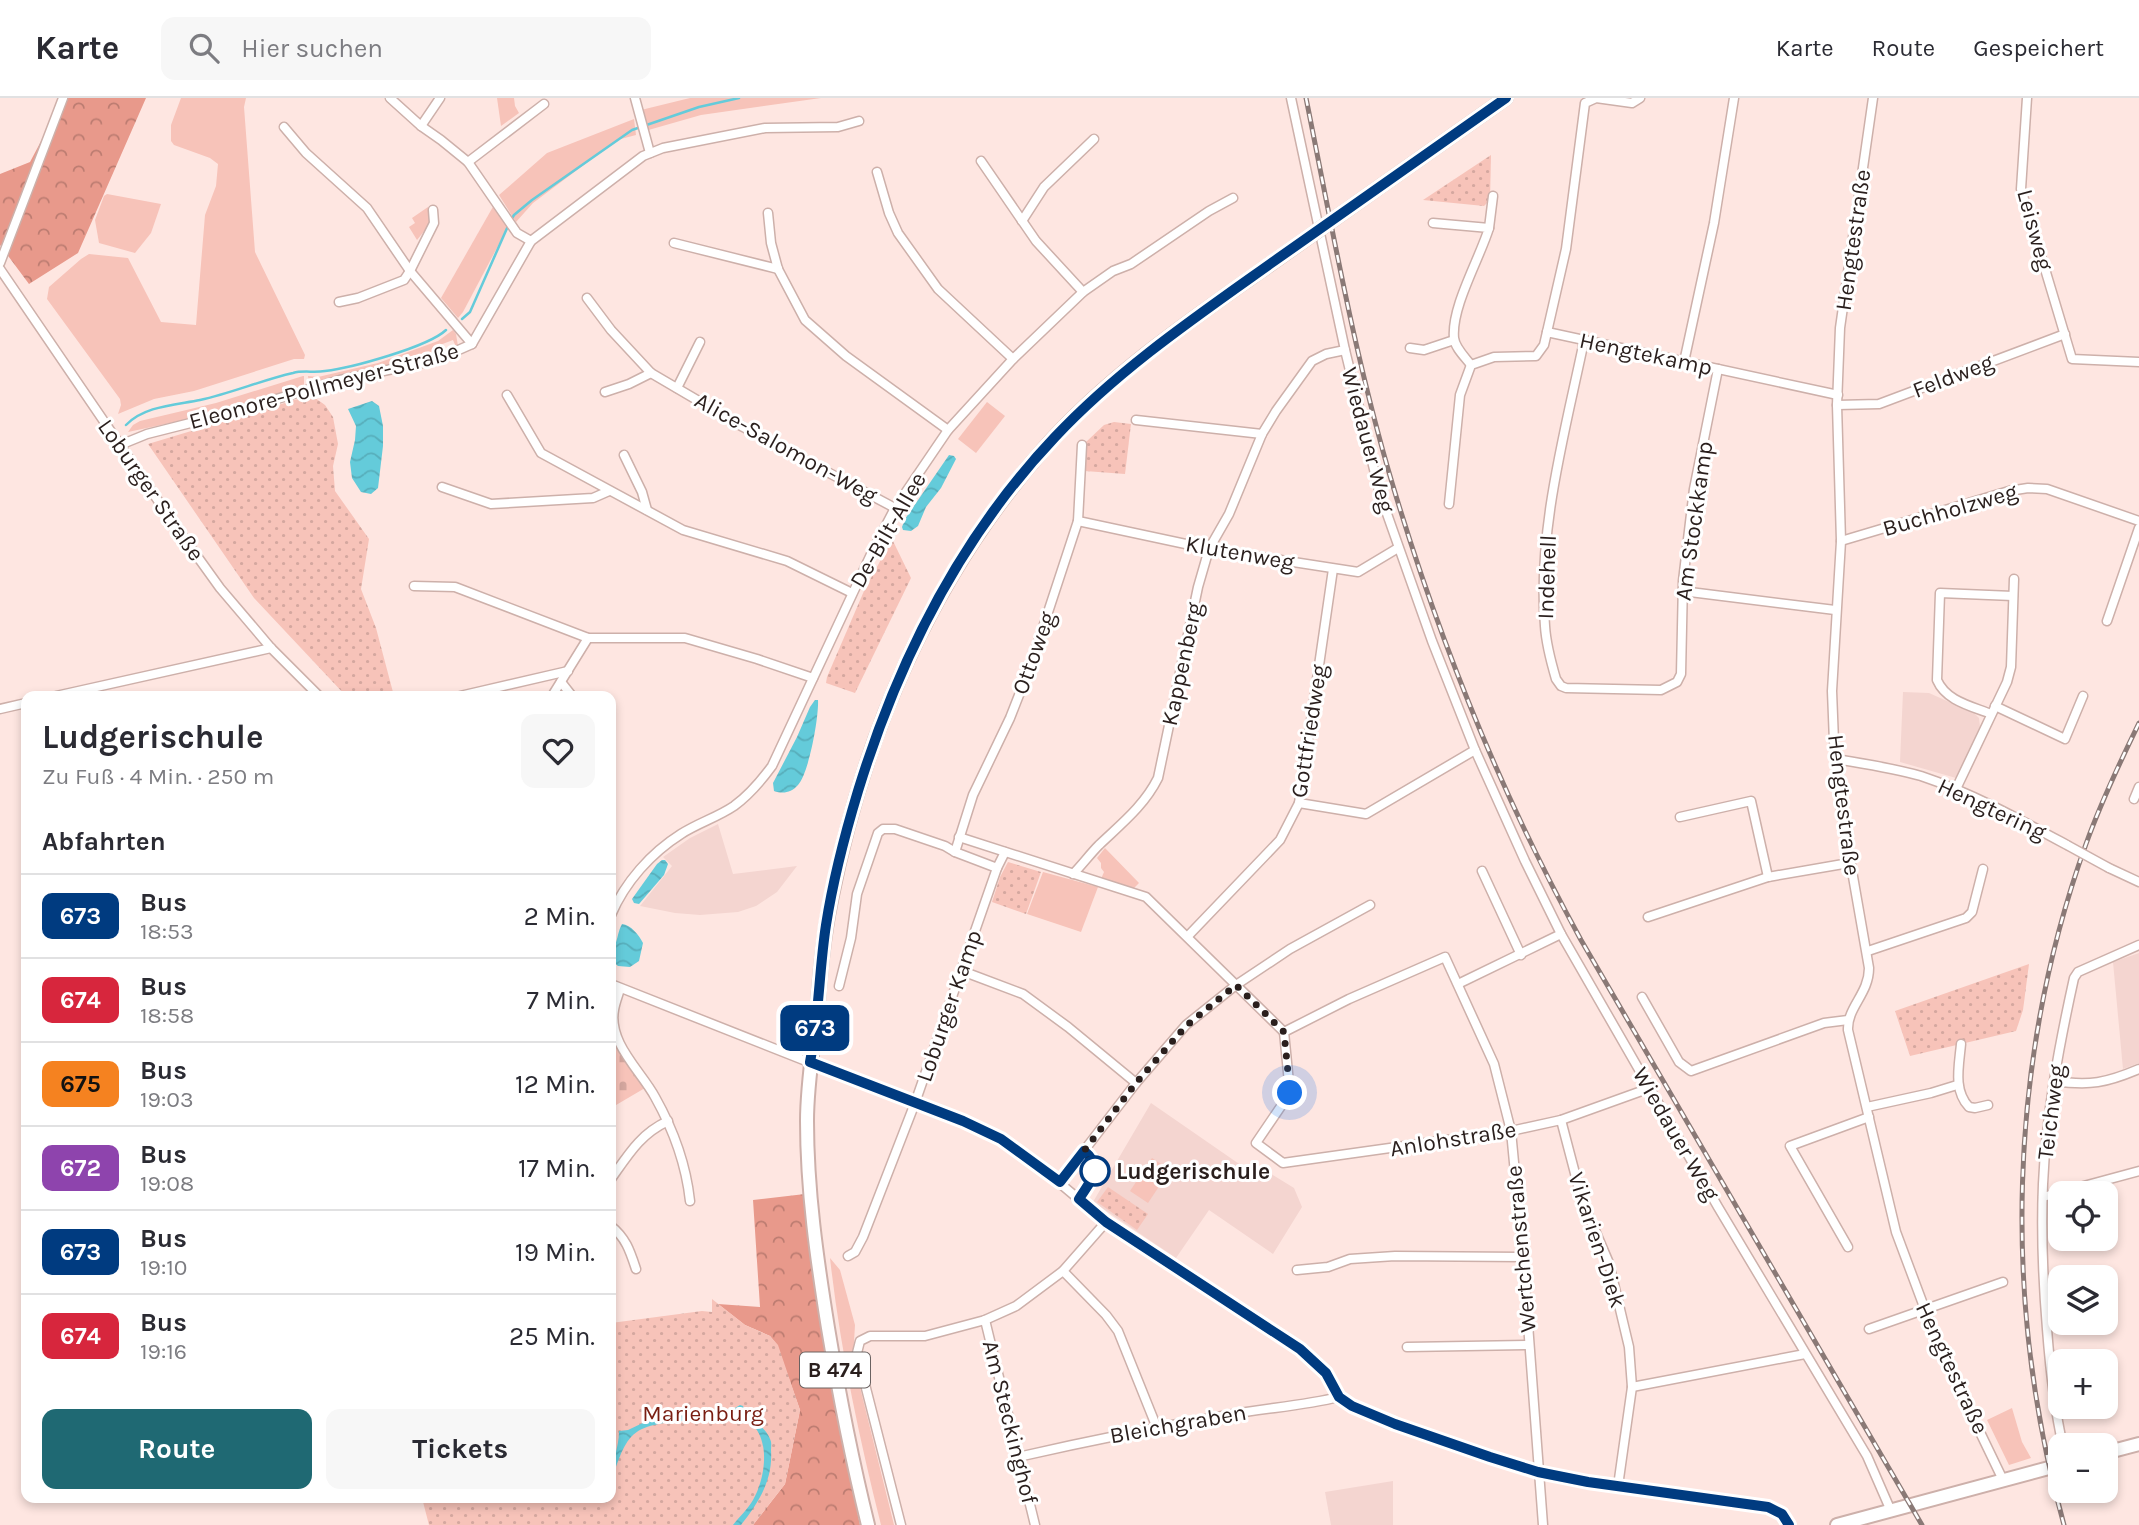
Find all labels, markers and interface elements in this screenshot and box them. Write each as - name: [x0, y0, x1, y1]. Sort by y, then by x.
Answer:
- search box: [161, 17, 651, 80]
- text: Karte: [35, 29, 119, 67]
- icon: search: [185, 29, 223, 67]
- text: Hier suchen: [241, 33, 383, 64]
- text: Karte: [1776, 34, 1834, 62]
- text: Route: [1872, 34, 1935, 62]
- text: Gespeichert: [1973, 34, 2104, 62]
- street label: Hengtestraße: [1830, 168, 1876, 312]
- street label: Leisweg: [2011, 186, 2059, 274]
- street label: Hengtekamp: [1577, 327, 1715, 381]
- street label: Eleonore-Pollmeyer-Straße: [186, 337, 462, 435]
- street label: Feldweg: [1909, 348, 1997, 404]
- street label: Wiedauer Weg: [1336, 364, 1400, 516]
- street label: Alice-Salomon-Weg: [690, 387, 882, 509]
- street label: Loburger Straße: [92, 414, 210, 566]
- street label: Am Stockkamp: [1669, 440, 1719, 602]
- street label: De-Bilt-Allee: [844, 467, 932, 593]
- street label: Buchholzweg: [1879, 478, 2021, 542]
- street label: Klutenweg: [1183, 530, 1297, 576]
- street label: Indehell: [1532, 534, 1562, 620]
- street label: Kappenberg: [1156, 600, 1208, 728]
- street label: Ottoweg: [1007, 608, 1061, 698]
- street label: Gottfriedweg: [1285, 662, 1333, 800]
- button: heart: [521, 714, 595, 788]
- text: Ludgerischule: [42, 718, 263, 756]
- street label: Hengtestraße: [1822, 733, 1866, 877]
- text: Zu Fuß · 4 Min. · 250 m: [42, 763, 274, 790]
- street label: Hengtering: [1933, 772, 2051, 846]
- text: Abfahrten: [42, 826, 166, 857]
- text: Bus: [140, 887, 187, 918]
- text: 2 Min.: [524, 901, 595, 932]
- text: 673: [60, 902, 101, 930]
- text: 18:53: [140, 918, 194, 945]
- street label: Loburger Kamp: [910, 926, 988, 1086]
- text: Bus: [140, 971, 187, 1002]
- text: 7 Min.: [527, 985, 595, 1016]
- text: 674: [60, 986, 101, 1014]
- text: 18:58: [140, 1002, 194, 1029]
- line badge: 673: [775, 1005, 855, 1051]
- text: 673: [794, 1014, 836, 1042]
- text: Bus: [140, 1055, 187, 1086]
- street label: Wiedauer Weg: [1627, 1062, 1725, 1206]
- street label: Teichweg: [2032, 1063, 2070, 1161]
- text: 12 Min.: [515, 1069, 595, 1100]
- text: 675: [60, 1070, 101, 1098]
- your location: [1272, 1075, 1307, 1110]
- text: 19:03: [140, 1086, 193, 1113]
- street label: Anlohstraße: [1388, 1116, 1518, 1162]
- text: Bus: [140, 1139, 187, 1170]
- text: 17 Min.: [518, 1153, 595, 1184]
- text: 672: [60, 1154, 101, 1182]
- marker: Ludgerischule: [1080, 1156, 1110, 1186]
- place label: Ludgerischule: [1116, 1158, 1270, 1185]
- street label: Wertchenstraße: [1500, 1164, 1542, 1334]
- street label: Vikarien-Diek: [1562, 1169, 1632, 1311]
- text: 19:08: [140, 1170, 194, 1197]
- map controls: [2048, 1181, 2118, 1503]
- button: locate: [2048, 1181, 2118, 1251]
- text: Bus: [140, 1223, 187, 1254]
- text: 19 Min.: [515, 1237, 595, 1268]
- text: 673: [60, 1238, 101, 1266]
- text: 19:10: [140, 1254, 188, 1281]
- button: layers: [2048, 1265, 2118, 1335]
- street label: Hengtestraße: [1910, 1298, 1994, 1438]
- text: Bus: [140, 1307, 187, 1338]
- text: 25 Min.: [509, 1321, 595, 1352]
- text: 674: [60, 1322, 101, 1350]
- text: 19:16: [140, 1338, 187, 1365]
- street label: Am Steckinghof: [977, 1338, 1043, 1507]
- button: +: [2048, 1349, 2118, 1419]
- road number: B 474: [800, 1352, 870, 1388]
- street label: Bleichgraben: [1107, 1399, 1249, 1449]
- park label: Marienburg: [642, 1400, 764, 1427]
- button: Route: [42, 1409, 312, 1489]
- button: Tickets: [326, 1409, 595, 1489]
- button: −: [2048, 1433, 2118, 1503]

